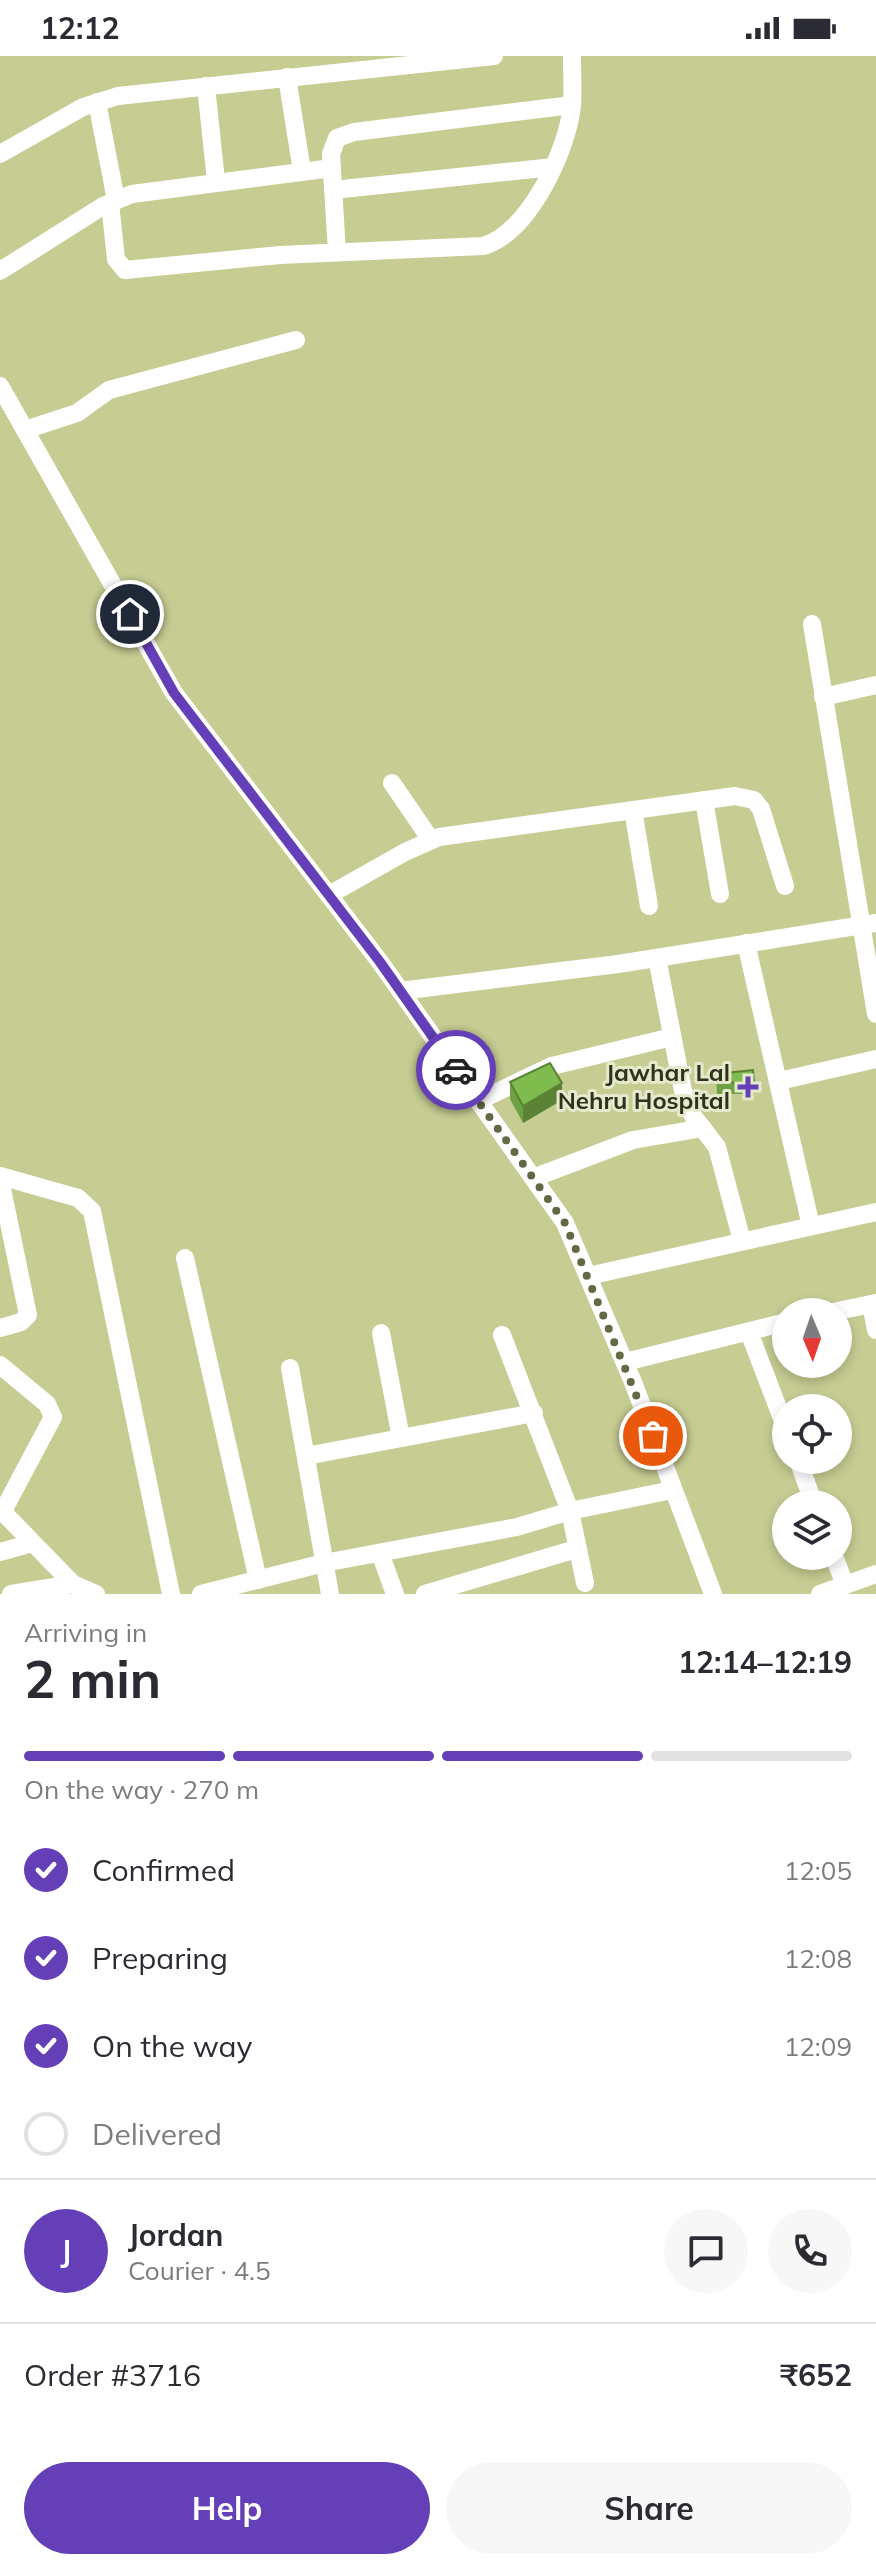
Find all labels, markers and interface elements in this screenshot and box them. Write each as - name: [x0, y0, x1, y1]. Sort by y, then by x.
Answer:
- text: 12:12: [40, 9, 119, 47]
- pin: [96, 580, 164, 648]
- icon: home: [108, 592, 152, 636]
- courier: [416, 1030, 496, 1110]
- icon: car: [434, 1048, 478, 1092]
- place label: Jawhar Lal Nehru Hospital: [558, 1057, 730, 1115]
- marker: Jawhar Lal Nehru Hospital: [737, 1076, 759, 1098]
- north arrow: [772, 1298, 852, 1378]
- map controls: [772, 1298, 852, 1570]
- button: locate: [772, 1394, 852, 1474]
- pin: [619, 1402, 687, 1470]
- icon: bag: [631, 1414, 675, 1458]
- button: layers: [772, 1490, 852, 1570]
- text: Arriving in: [24, 1616, 147, 1649]
- text: 12:14–12:19: [678, 1643, 852, 1681]
- text: 2 min: [24, 1646, 161, 1711]
- text: On the way · 270 m: [24, 1773, 259, 1806]
- icon: check: [24, 1848, 68, 1892]
- text: Confirmed: [92, 1851, 235, 1889]
- text: 12:05: [784, 1854, 852, 1887]
- icon: check: [24, 1936, 68, 1980]
- text: Preparing: [92, 1939, 228, 1977]
- text: 12:08: [784, 1942, 852, 1975]
- icon: check: [24, 2024, 68, 2068]
- text: On the way: [92, 2027, 252, 2065]
- text: 12:09: [784, 2030, 852, 2063]
- text: Delivered: [92, 2115, 222, 2153]
- button: chat: [664, 2209, 748, 2293]
- button: phone: [768, 2209, 852, 2293]
- text: Jordan: [128, 2216, 223, 2254]
- text: J: [61, 2232, 71, 2270]
- text: Courier · 4.5: [128, 2254, 271, 2287]
- text: Order #3716: [24, 2356, 201, 2394]
- text: ₹652: [780, 2356, 852, 2394]
- button: Help: [24, 2462, 430, 2554]
- button: Share: [446, 2462, 852, 2554]

